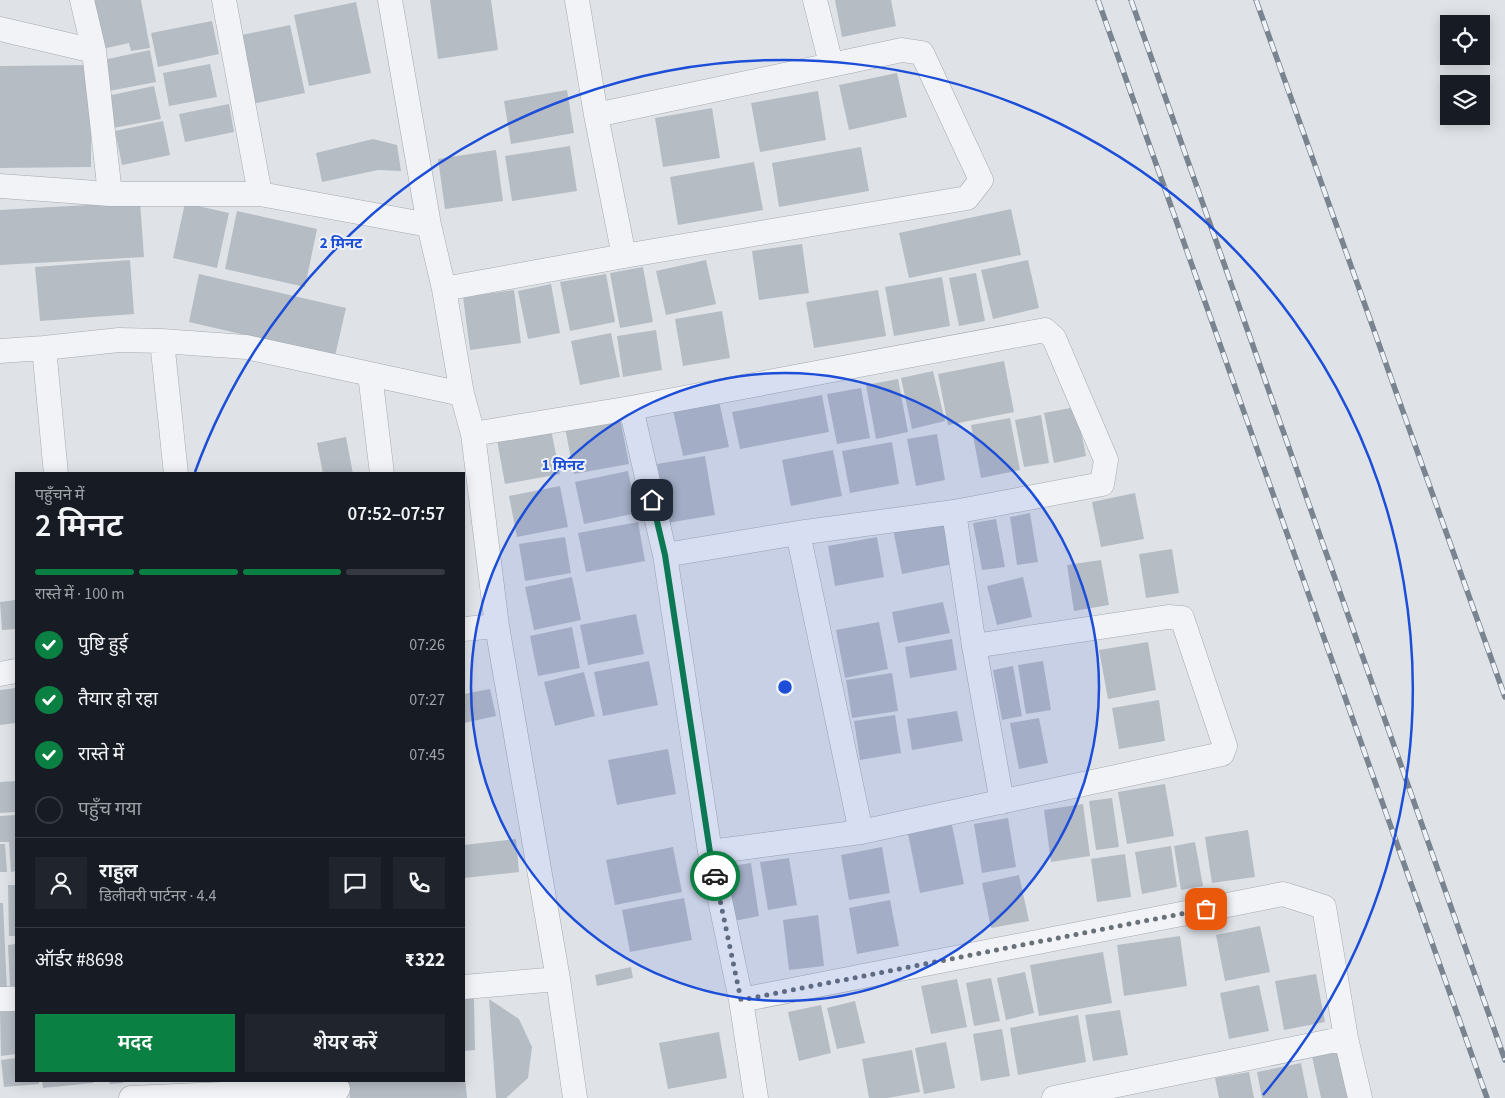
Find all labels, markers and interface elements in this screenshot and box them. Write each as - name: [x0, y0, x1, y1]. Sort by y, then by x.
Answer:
- map controls: [1440, 15, 1490, 125]
- button: locate: [1440, 15, 1490, 65]
- button: layers: [1440, 75, 1490, 125]
- text: 2 मिनट: [320, 233, 363, 254]
- text: 1 मिनट: [542, 455, 585, 476]
- pin: [631, 479, 673, 521]
- text: पहुँचने में: [35, 484, 84, 506]
- icon: home: [638, 486, 666, 514]
- text: 07:52–07:57: [347, 501, 445, 528]
- text: 2 मिनट: [35, 503, 123, 549]
- text: रास्ते में · 100 m: [35, 583, 125, 605]
- icon: check: [35, 631, 63, 659]
- text: पुष्टि हुई: [78, 631, 128, 658]
- text: 07:26: [409, 634, 445, 656]
- centre of rings: [776, 678, 794, 696]
- icon: check: [35, 686, 63, 714]
- text: तैयार हो रहा: [78, 686, 158, 713]
- text: 07:27: [409, 689, 445, 711]
- icon: check: [35, 741, 63, 769]
- text: रास्ते में: [78, 741, 124, 768]
- text: 07:45: [409, 744, 445, 766]
- text: पहुँच गया: [78, 796, 141, 823]
- courier: [690, 851, 740, 901]
- button: person: [35, 857, 87, 909]
- button: chat: [329, 857, 381, 909]
- button: phone: [393, 857, 445, 909]
- text: राहुल: [99, 858, 138, 885]
- icon: car: [701, 862, 729, 890]
- text: डिलीवरी पार्टनर · 4.4: [99, 885, 216, 907]
- pin: [1185, 888, 1227, 930]
- icon: bag: [1192, 895, 1220, 923]
- text: ऑर्डर #8698: [35, 947, 123, 974]
- text: ₹322: [405, 947, 445, 974]
- button: मदद: [35, 1014, 235, 1072]
- button: शेयर करें: [245, 1014, 445, 1072]

